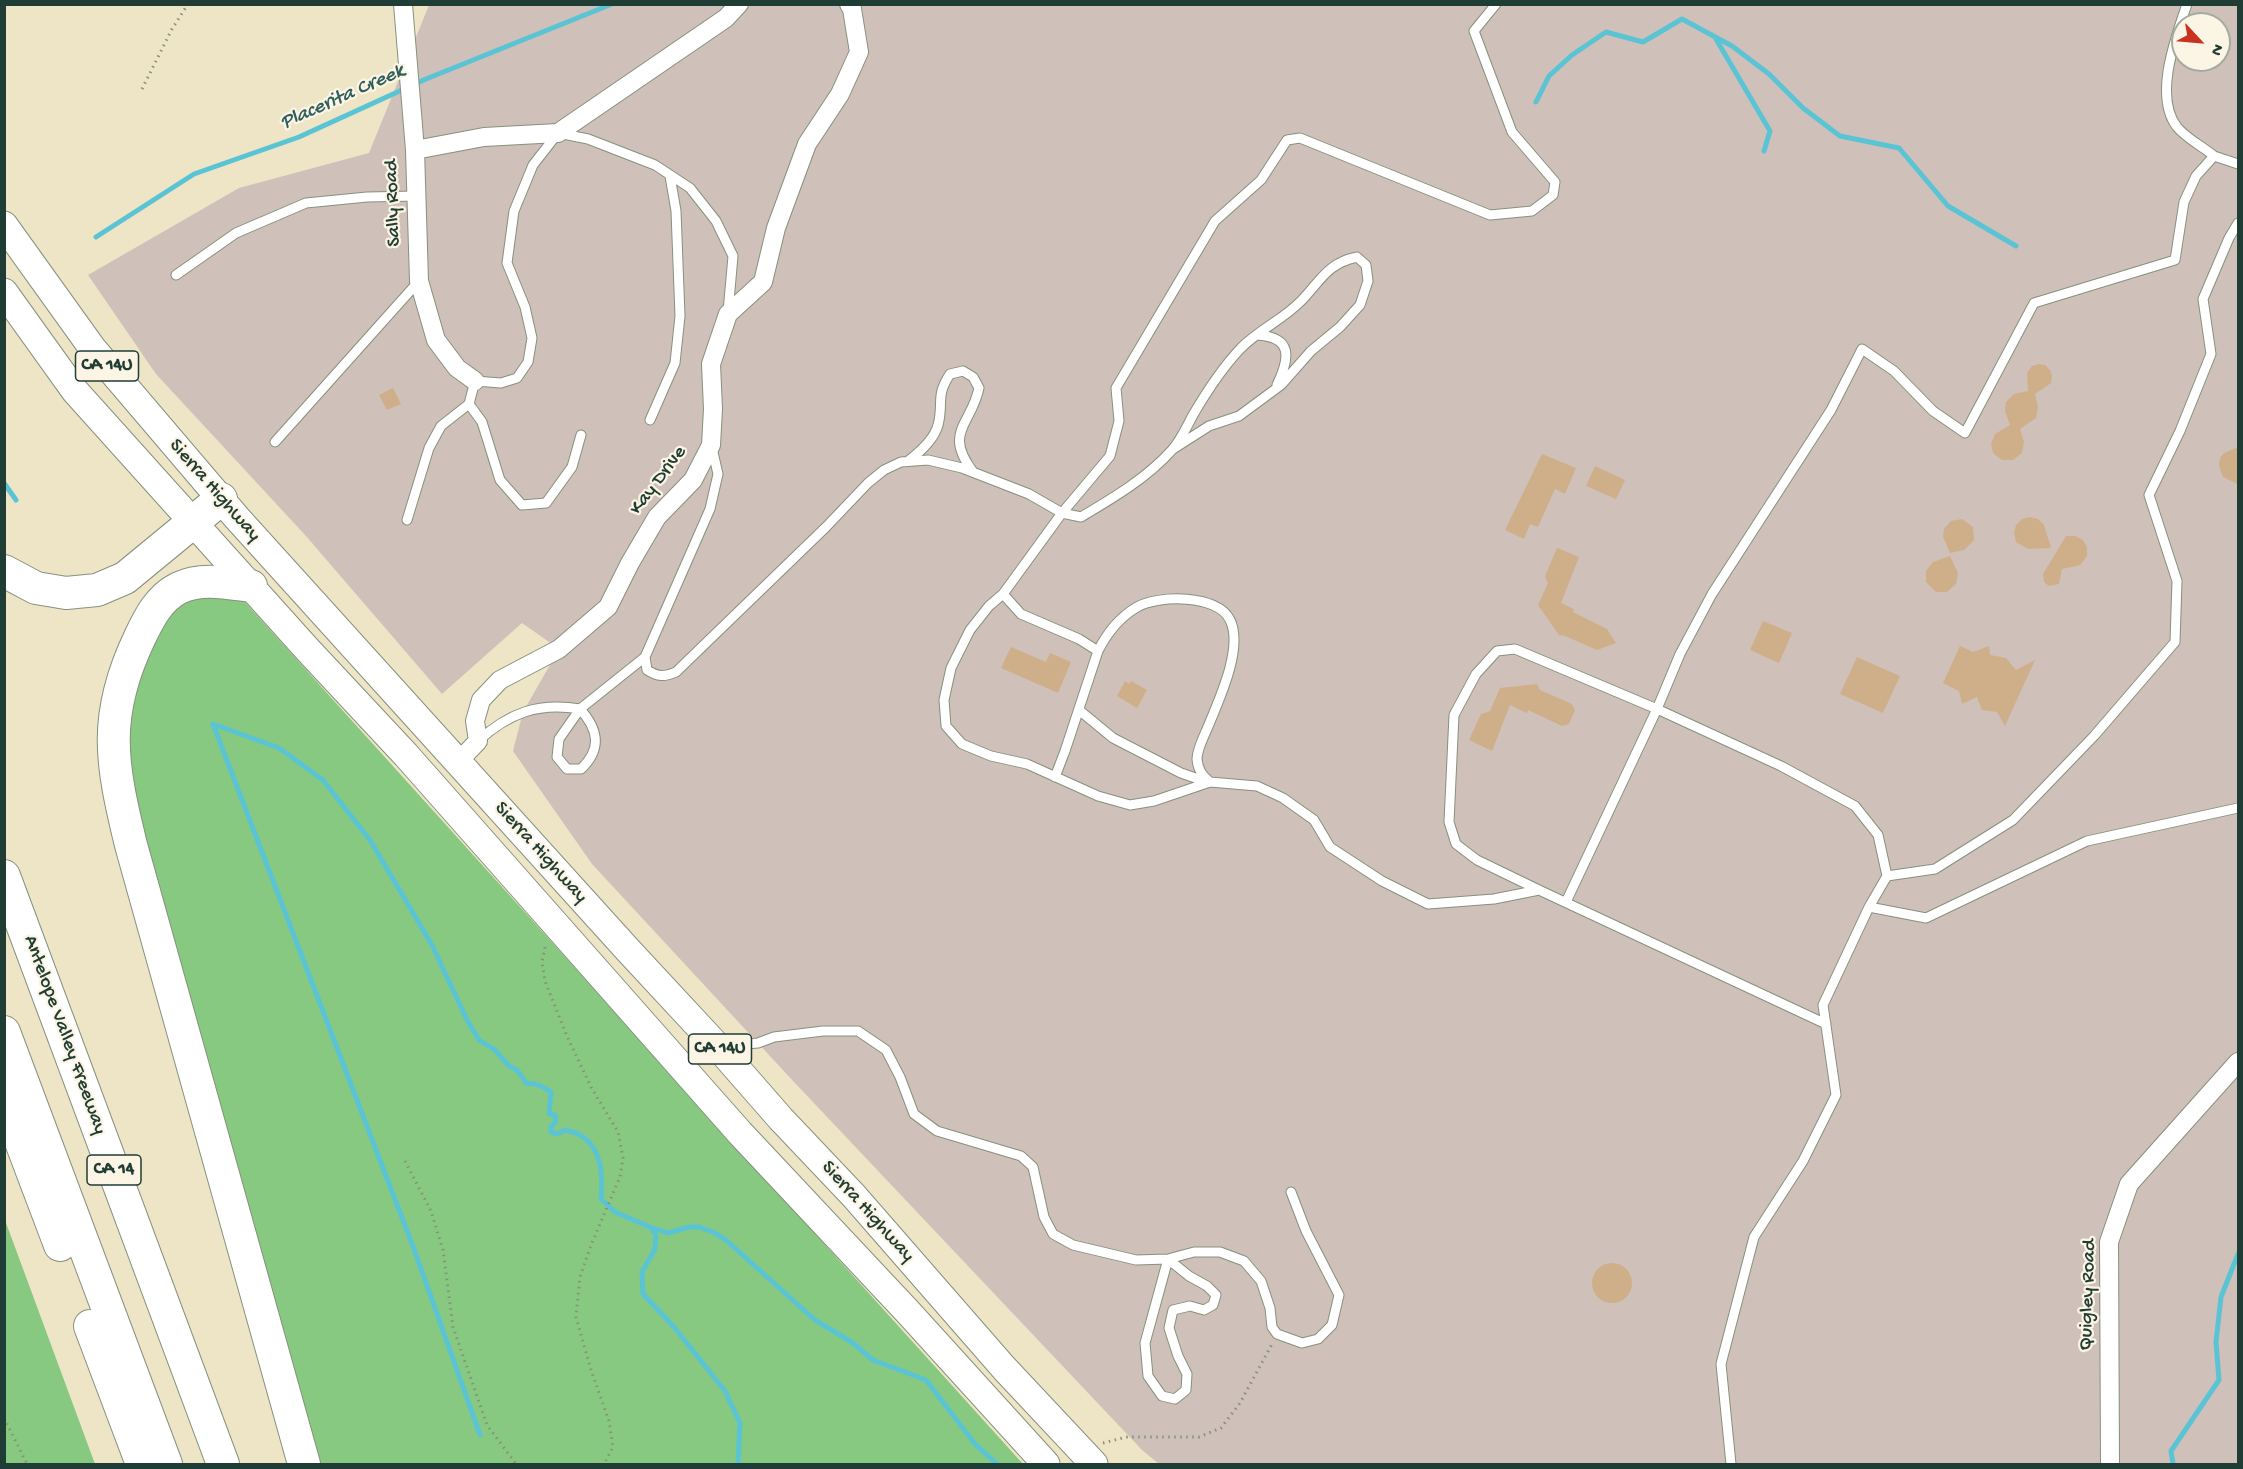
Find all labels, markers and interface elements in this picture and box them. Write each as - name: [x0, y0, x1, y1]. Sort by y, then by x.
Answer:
- north arrow: [2171, 12, 2231, 72]
- text: N: [2205, 40, 2227, 58]
- water label: Placerita Creek: [277, 59, 409, 137]
- street label: Sally Road: [380, 159, 408, 247]
- road number: CA 14U: [76, 351, 138, 381]
- street label: Sierra Highway: [163, 435, 265, 547]
- street label: Kay Drive: [625, 442, 693, 520]
- street label: Sierra Highway: [488, 797, 592, 909]
- street label: Antelope Valley Freeway: [17, 932, 111, 1138]
- road number: CA 14U: [688, 1034, 752, 1064]
- road number: CA 14: [87, 1155, 141, 1185]
- street label: Sierra Highway: [815, 1156, 919, 1268]
- street label: Quigley Road: [2075, 1239, 2103, 1351]

